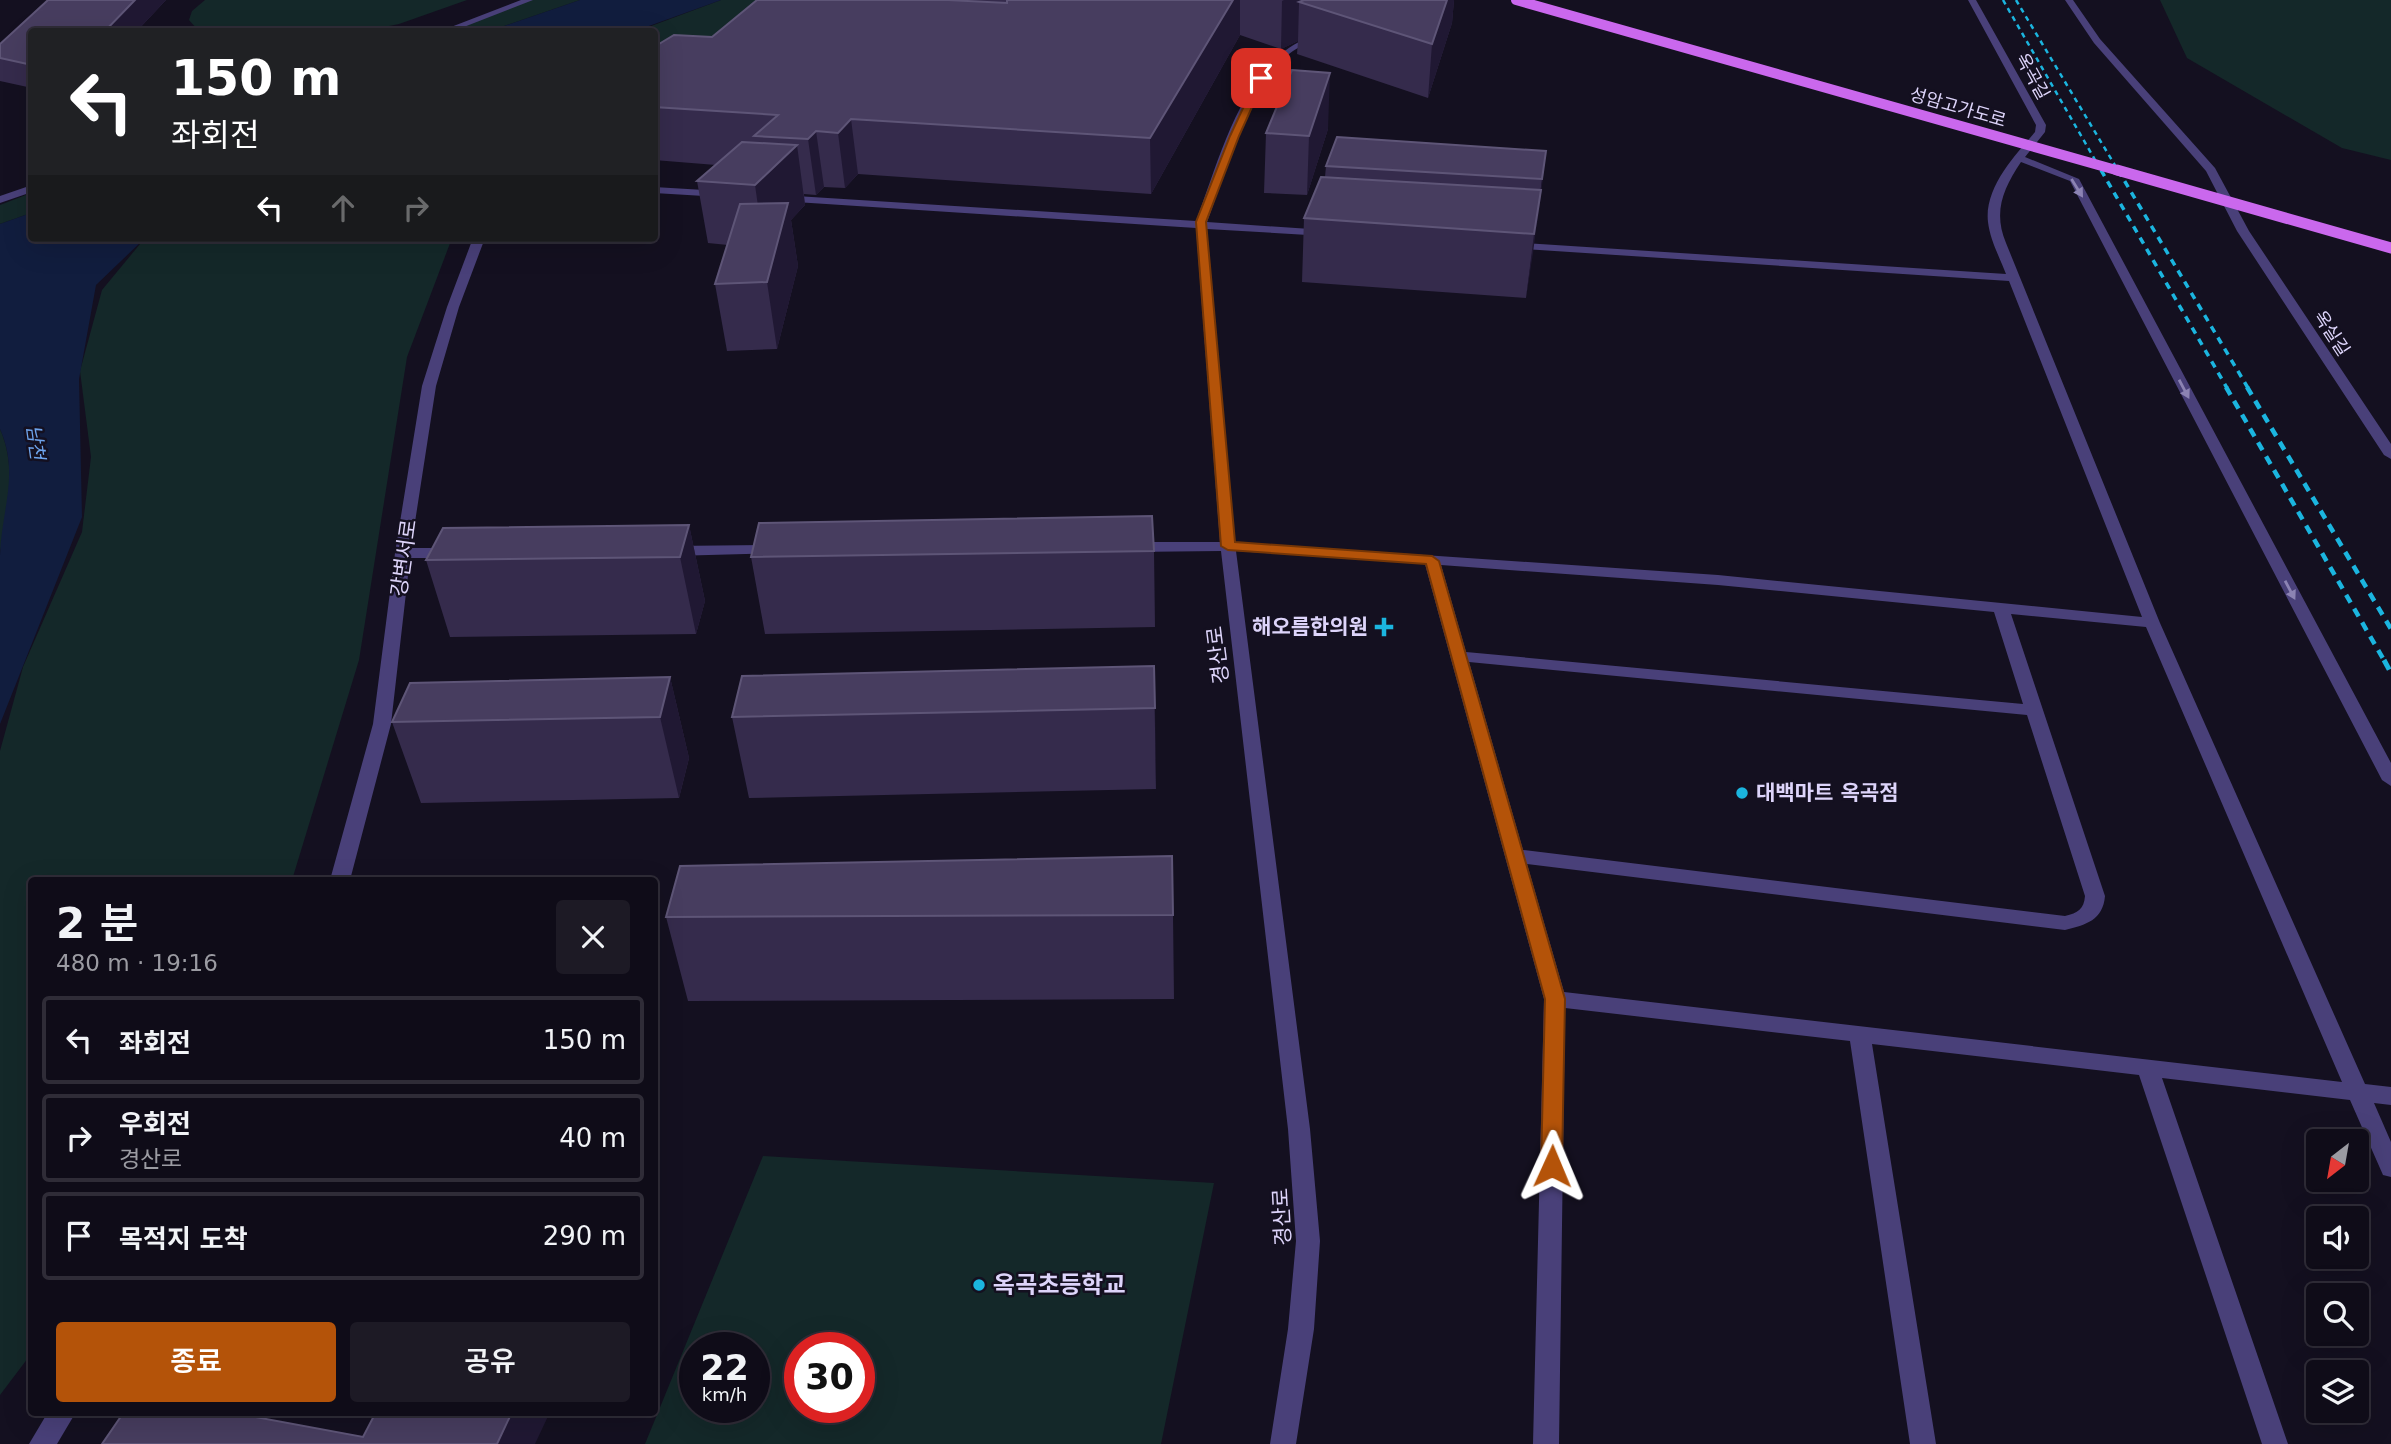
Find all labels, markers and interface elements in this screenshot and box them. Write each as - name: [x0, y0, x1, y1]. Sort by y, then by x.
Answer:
- pin: [1231, 48, 1291, 108]
- street label: 옥곡길: [2012, 49, 2054, 103]
- text: 150 m: [171, 50, 341, 107]
- icon: left: [56, 56, 147, 147]
- icon: arrive: [1242, 59, 1280, 97]
- street label: 성암고가도로: [1907, 83, 2009, 131]
- text: 좌회전: [171, 116, 259, 154]
- one-way arrow: [2071, 178, 2084, 198]
- icon: left: [251, 189, 289, 227]
- icon: ahead: [324, 189, 362, 227]
- icon: right: [397, 189, 435, 227]
- street label: 옥실길: [2310, 306, 2354, 360]
- one-way arrow: [2178, 379, 2190, 399]
- water label: 남천: [23, 423, 50, 462]
- street label: 강변서로: [387, 518, 421, 598]
- one-way arrow: [2285, 580, 2296, 600]
- place label: 해오름한의원: [1252, 615, 1368, 639]
- marker: 해오름한의원: [1374, 617, 1394, 637]
- street label: 경산로: [1203, 625, 1233, 685]
- place label: 대백마트 옥곡점: [1756, 781, 1899, 805]
- marker: 대백마트 옥곡점: [1734, 785, 1750, 801]
- text: 2 분: [56, 899, 139, 948]
- button: close: [556, 900, 630, 974]
- text: 480 m · 19:16: [56, 950, 218, 976]
- icon: left: [60, 1021, 98, 1059]
- text: 150 m: [543, 1025, 626, 1055]
- text: 좌회전: [119, 1028, 191, 1058]
- text: 우회전: [119, 1109, 191, 1139]
- icon: right: [60, 1119, 98, 1157]
- text: 40 m: [559, 1123, 626, 1153]
- position arrow: [1515, 1129, 1589, 1203]
- north arrow: [2306, 1129, 2370, 1192]
- map controls: [2306, 1129, 2369, 1423]
- text: 경산로: [119, 1146, 182, 1172]
- street label: 경산로: [1268, 1187, 1296, 1247]
- button: sound: [2306, 1206, 2369, 1269]
- icon: arrive: [60, 1217, 98, 1255]
- text: 290 m: [543, 1221, 626, 1251]
- text: 목적지 도착: [119, 1224, 248, 1254]
- place label: 옥곡초등학교: [993, 1271, 1125, 1299]
- marker: 옥곡초등학교: [971, 1277, 987, 1293]
- button: search: [2306, 1283, 2369, 1346]
- button: 종료: [56, 1322, 336, 1402]
- button: 공유: [350, 1322, 630, 1402]
- speed limit sign: 30: [784, 1332, 875, 1423]
- text: 22: [700, 1348, 749, 1388]
- button: layers: [2306, 1360, 2369, 1423]
- text: km/h: [702, 1384, 747, 1405]

